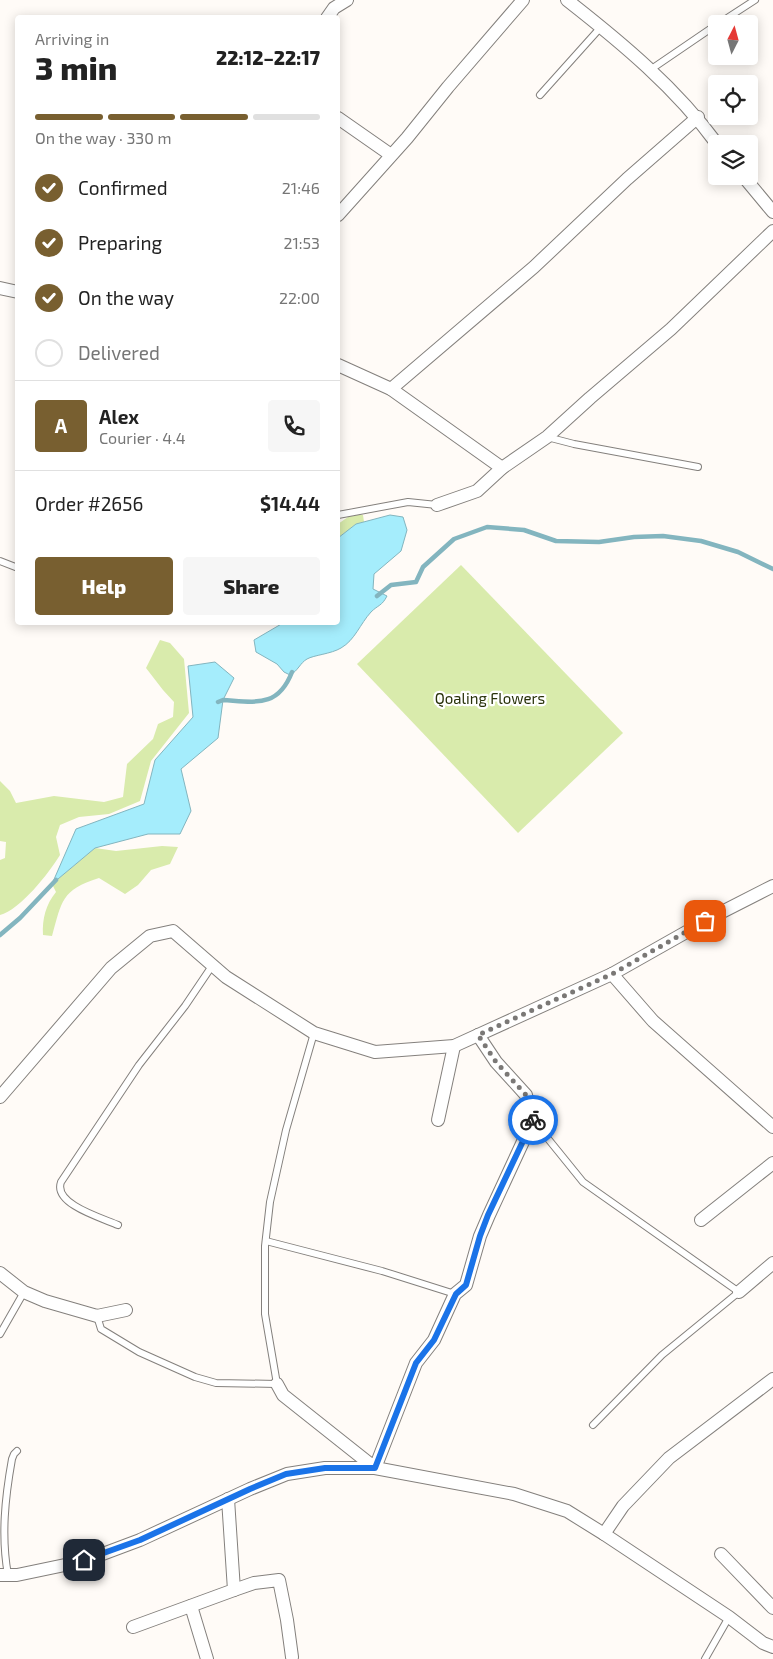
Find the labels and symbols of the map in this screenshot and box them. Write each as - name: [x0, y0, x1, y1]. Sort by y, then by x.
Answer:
- north arrow: [708, 15, 758, 65]
- park label: Qoaling Flowers: [435, 689, 545, 708]
- pin: [684, 900, 726, 942]
- courier: [508, 1095, 558, 1145]
- pin: [63, 1539, 105, 1581]

